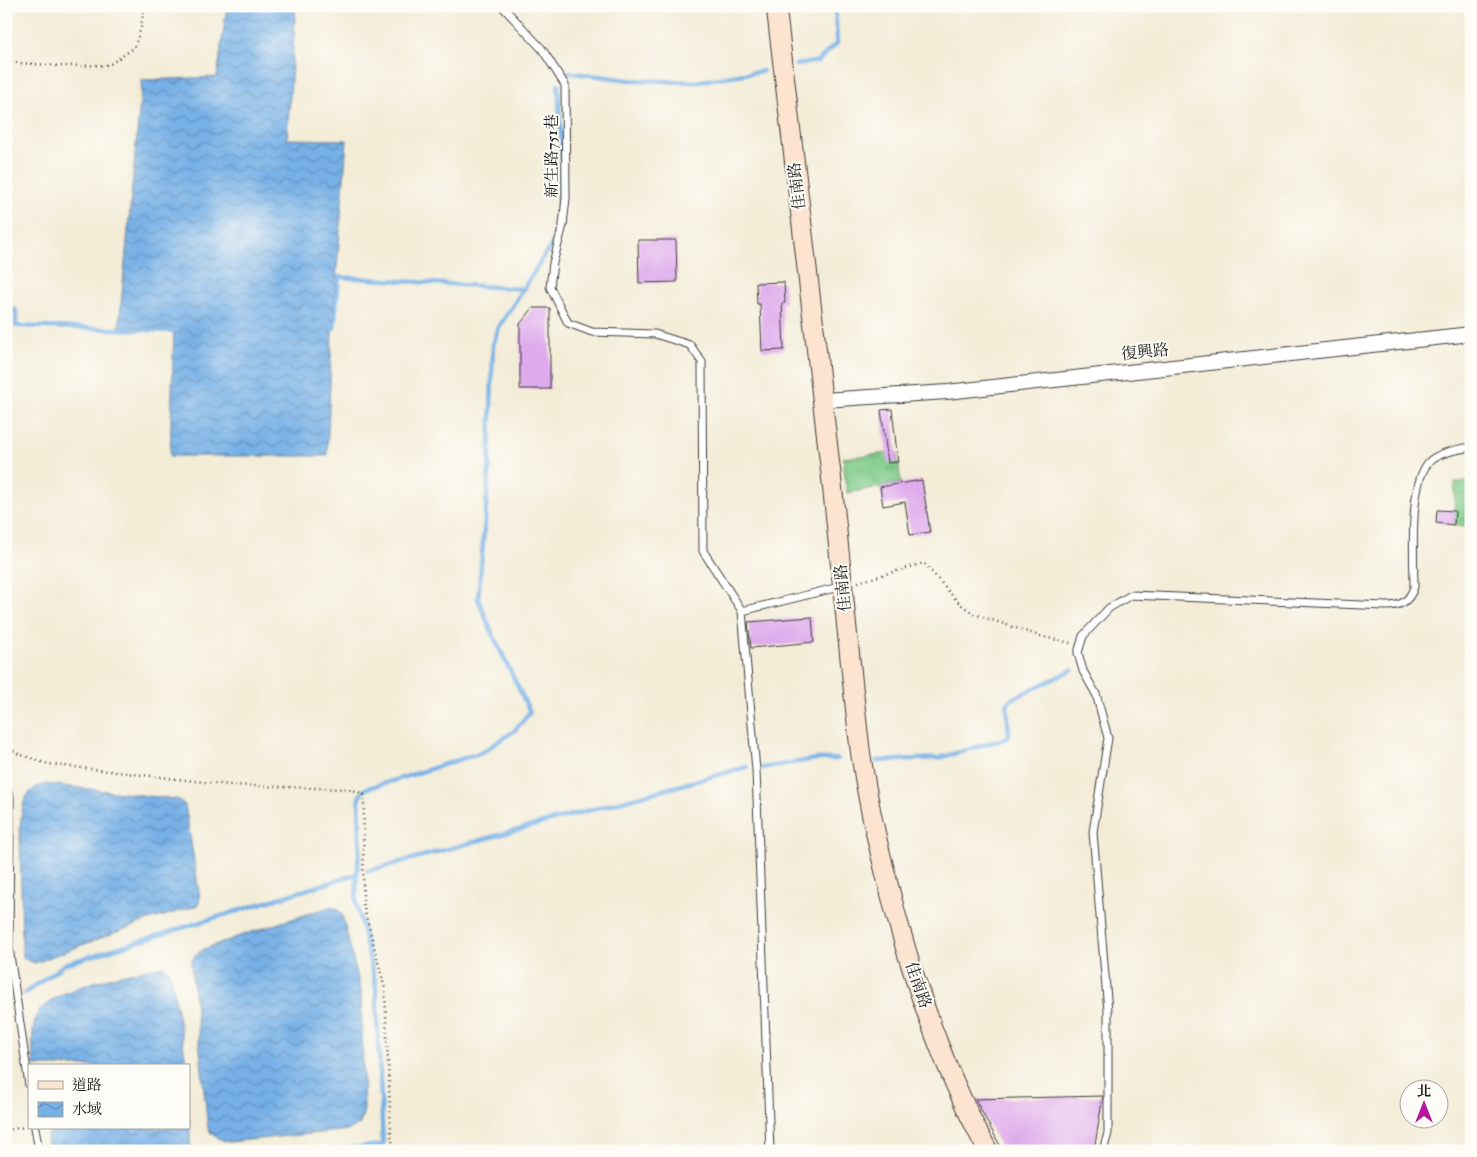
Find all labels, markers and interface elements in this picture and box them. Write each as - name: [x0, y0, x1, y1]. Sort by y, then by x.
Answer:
- street label: 新生路751巷: [542, 114, 562, 198]
- street label: 佳南路: [784, 161, 810, 211]
- street label: 復興路: [1120, 340, 1170, 364]
- street label: 佳南路: [831, 563, 855, 613]
- street label: 佳南路: [901, 959, 935, 1011]
- legend: [28, 1064, 190, 1130]
- text: 道路: [72, 1076, 102, 1095]
- north arrow: [1400, 1080, 1450, 1130]
- text: 北: [1417, 1083, 1431, 1100]
- text: 水域: [72, 1100, 102, 1119]

